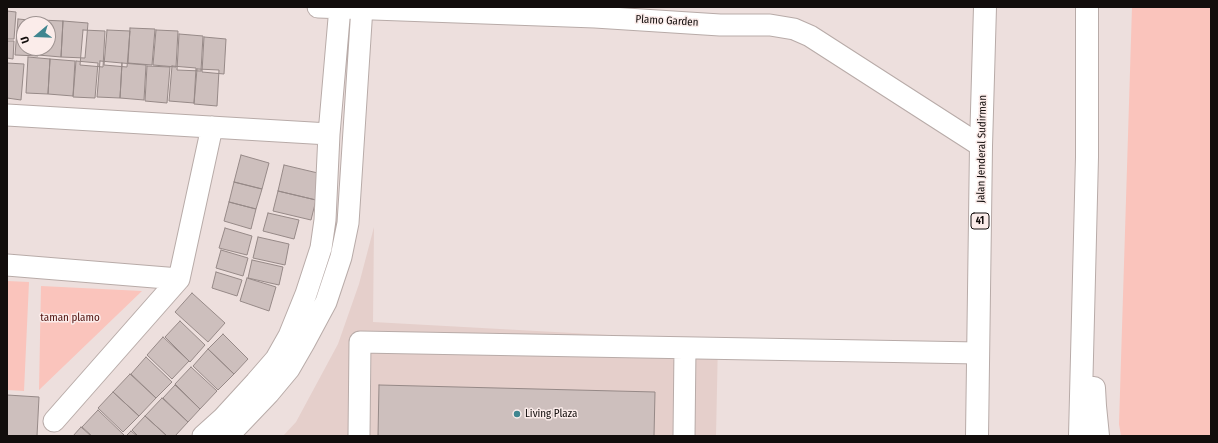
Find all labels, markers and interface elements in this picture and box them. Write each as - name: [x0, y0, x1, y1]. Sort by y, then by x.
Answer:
- street label: Plamo Garden: [635, 13, 699, 29]
- north arrow: [16, 16, 56, 56]
- text: U: [18, 35, 32, 45]
- street label: Jalan Jenderal Sudirman: [974, 95, 990, 203]
- road number: 41: [971, 213, 989, 229]
- park label: taman plamo: [40, 311, 100, 325]
- place label: Living Plaza: [525, 407, 577, 421]
- marker: Living Plaza: [512, 409, 522, 419]

